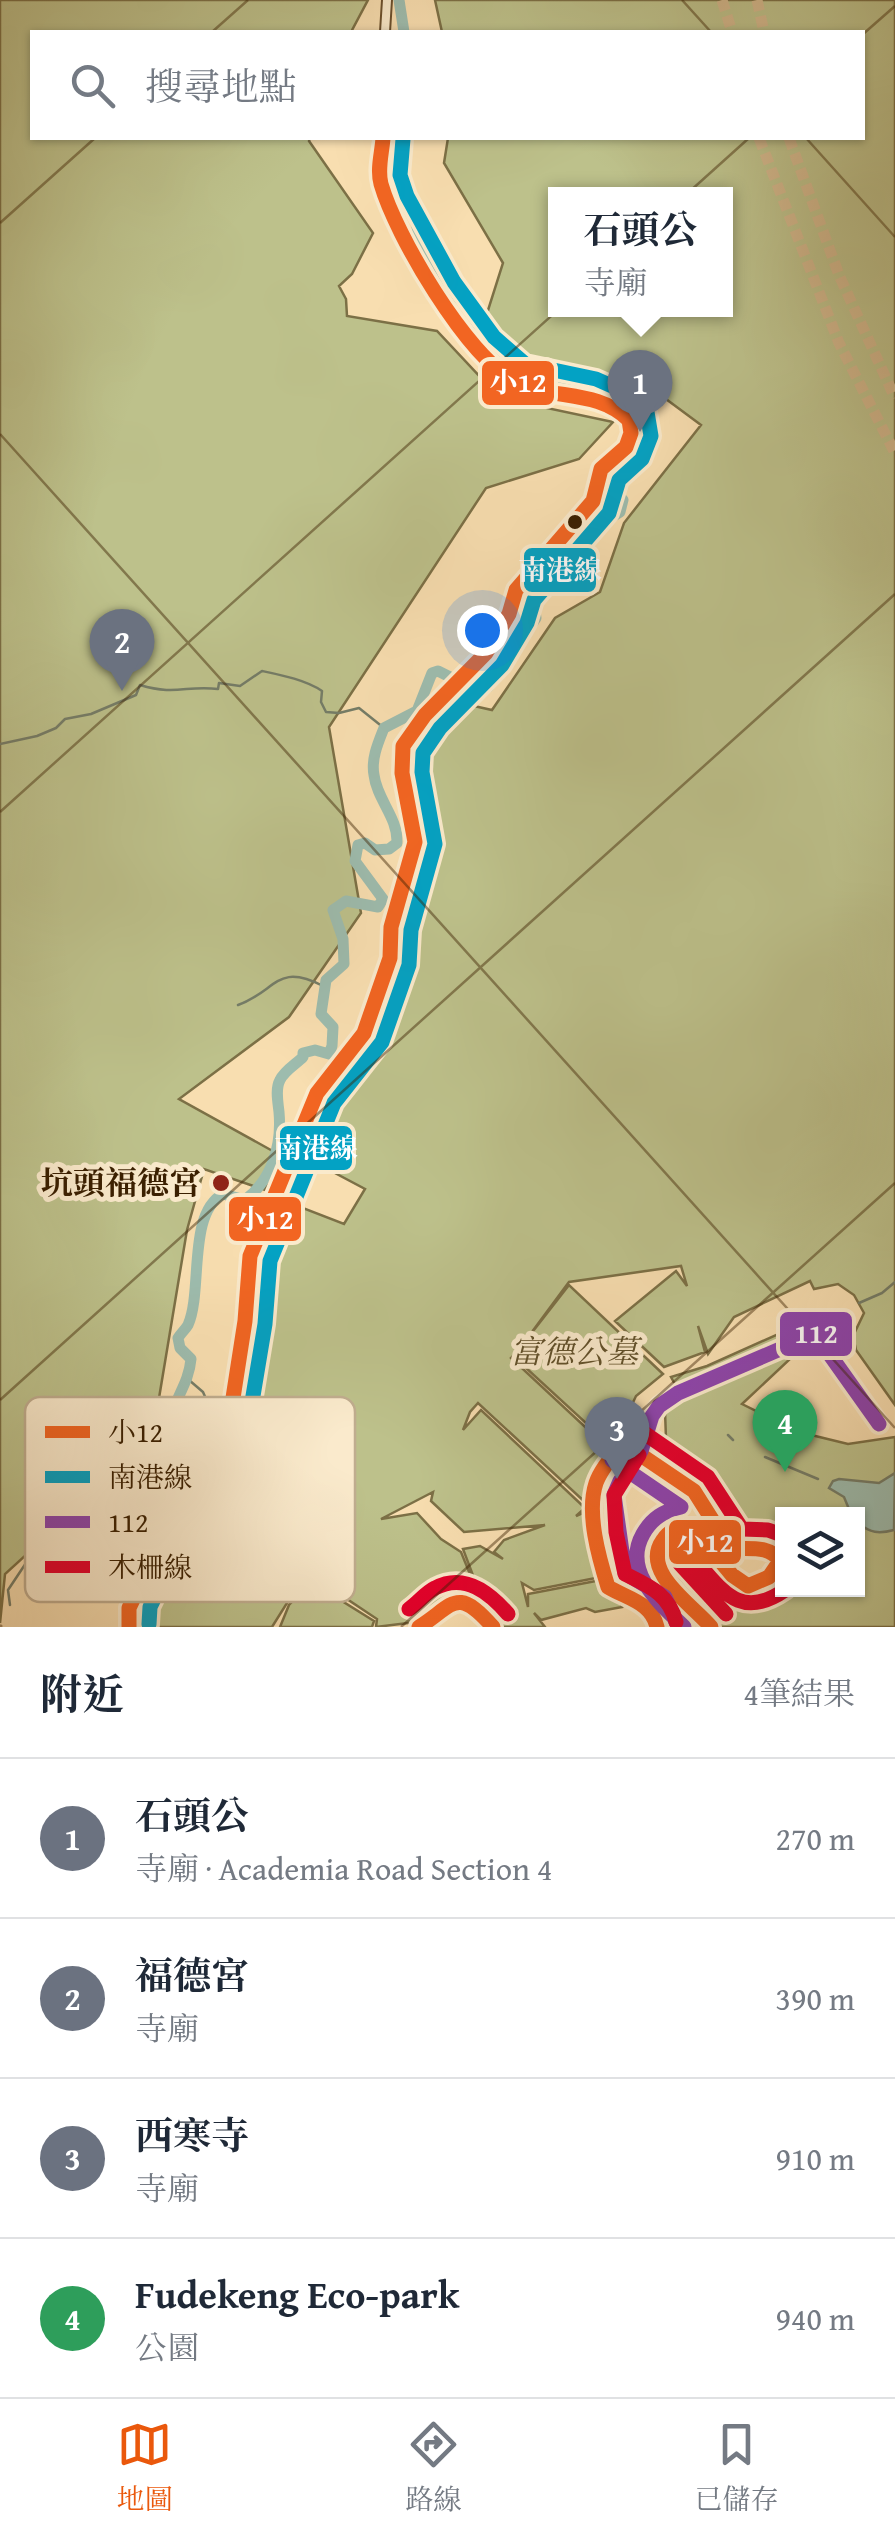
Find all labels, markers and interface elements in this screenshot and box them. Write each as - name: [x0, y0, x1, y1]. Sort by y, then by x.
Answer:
- search box: [30, 30, 865, 140]
- icon: search: [65, 58, 120, 113]
- text: 搜尋地點: [145, 58, 297, 114]
- popup: [548, 187, 733, 317]
- text: 石頭公: [583, 201, 698, 257]
- text: 寺廟: [583, 259, 648, 306]
- pin: 1: [608, 350, 672, 432]
- line badge: 小12: [480, 359, 556, 407]
- text: 小12: [489, 361, 547, 402]
- unlabelled marker: [565, 512, 585, 532]
- line badge: 南港線: [522, 546, 598, 594]
- text: 南港線: [518, 549, 602, 590]
- your location: [457, 605, 508, 656]
- pin: 2: [90, 608, 154, 691]
- line badge: 南港線: [278, 1124, 354, 1172]
- text: 南港線: [274, 1127, 358, 1168]
- place label: 坑頭福德宮: [41, 1159, 201, 1206]
- marker: 坑頭福德宮: [210, 1172, 232, 1194]
- line badge: 小12: [227, 1195, 303, 1243]
- text: 小12: [236, 1198, 294, 1239]
- line badge: 112: [778, 1310, 854, 1358]
- text: 112: [794, 1312, 838, 1353]
- park label: 富德公墓: [510, 1328, 643, 1375]
- pin: 4: [752, 1390, 818, 1472]
- pin: 3: [584, 1396, 650, 1479]
- legend: [25, 1397, 355, 1602]
- text: 小12: [108, 1411, 163, 1452]
- text: 南港線: [108, 1456, 192, 1497]
- text: 112: [108, 1501, 148, 1542]
- map controls: [775, 1507, 865, 1597]
- button: layers: [775, 1507, 865, 1597]
- line badge: 小12: [667, 1518, 743, 1566]
- text: 小12: [676, 1521, 734, 1562]
- text: 木柵線: [108, 1546, 192, 1587]
- text: 附近: [40, 1663, 124, 1724]
- text: 4筆結果: [744, 1670, 855, 1717]
- text: 石頭公: [135, 1787, 249, 1843]
- text: 1: [64, 1815, 81, 1862]
- text: 270 m: [776, 1815, 855, 1862]
- text: 寺廟 · Academia Road Section 4: [135, 1845, 552, 1892]
- text: 福德宮: [135, 1947, 249, 2003]
- text: 2: [64, 1975, 81, 2022]
- text: 390 m: [776, 1975, 855, 2022]
- text: 寺廟: [135, 2005, 199, 2052]
- text: 西寒寺: [135, 2107, 249, 2163]
- text: 3: [64, 2135, 81, 2182]
- text: 910 m: [776, 2135, 855, 2182]
- text: 寺廟: [135, 2165, 199, 2212]
- text: Fudekeng Eco-park: [135, 2266, 459, 2322]
- text: 4: [64, 2295, 81, 2342]
- text: 940 m: [776, 2295, 855, 2342]
- text: 公園: [135, 2324, 199, 2371]
- tab: 地圖: [116, 2417, 173, 2519]
- tab: 路線: [405, 2417, 462, 2519]
- tab: 已儲存: [694, 2417, 779, 2519]

